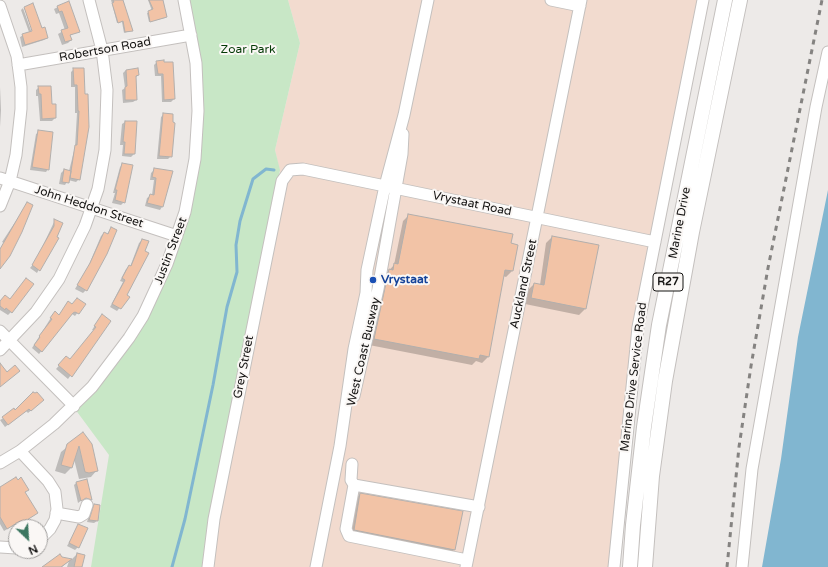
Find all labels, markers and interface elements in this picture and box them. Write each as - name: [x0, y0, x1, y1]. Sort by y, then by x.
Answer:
- street label: Robertson Road: [58, 35, 152, 65]
- park label: Zoar Park: [220, 43, 276, 57]
- street label: John Heddon Street: [33, 183, 145, 231]
- street label: Marine Drive: [666, 186, 694, 260]
- street label: Vrystaat Road: [431, 189, 513, 219]
- street label: Justin Street: [152, 215, 190, 287]
- street label: Auckland Street: [507, 238, 541, 330]
- place label: Vrystaat: [381, 273, 428, 287]
- road number: R27: [653, 273, 683, 291]
- marker: Vrystaat: [368, 275, 378, 285]
- street label: West Coast Busway: [344, 296, 384, 408]
- street label: Marine Drive Service Road: [618, 302, 650, 452]
- street label: Grey Street: [231, 334, 257, 400]
- north arrow: [8, 519, 48, 559]
- text: N: [26, 542, 40, 557]

